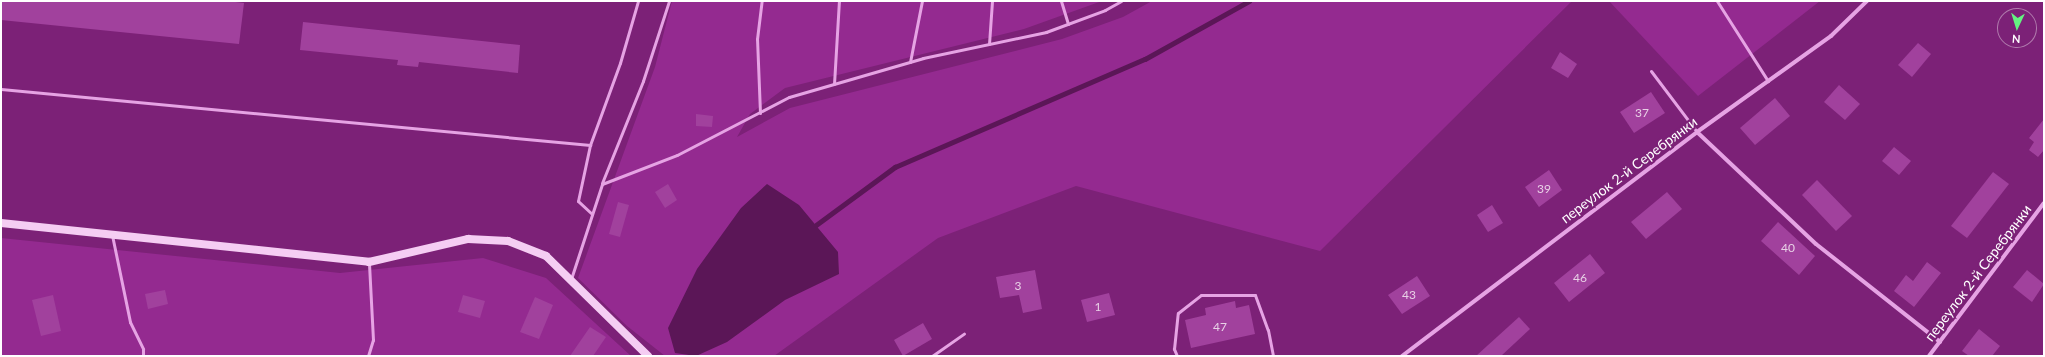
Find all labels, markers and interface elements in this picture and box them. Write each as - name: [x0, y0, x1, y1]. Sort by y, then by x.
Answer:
- north arrow: [1997, 8, 2037, 48]
- text: N: [2012, 33, 2021, 46]
- house number: 37: [1635, 106, 1649, 120]
- street label: переулок 2-й Серебрянки: [1557, 113, 1701, 227]
- house number: 39: [1537, 182, 1551, 196]
- street label: переулок 2-й Серебрянки: [1921, 201, 2035, 345]
- house number: 40: [1781, 241, 1795, 255]
- house number: 46: [1573, 271, 1587, 285]
- house number: 3: [1015, 279, 1021, 293]
- house number: 43: [1402, 288, 1416, 302]
- house number: 1: [1095, 300, 1101, 314]
- house number: 47: [1213, 320, 1227, 334]

